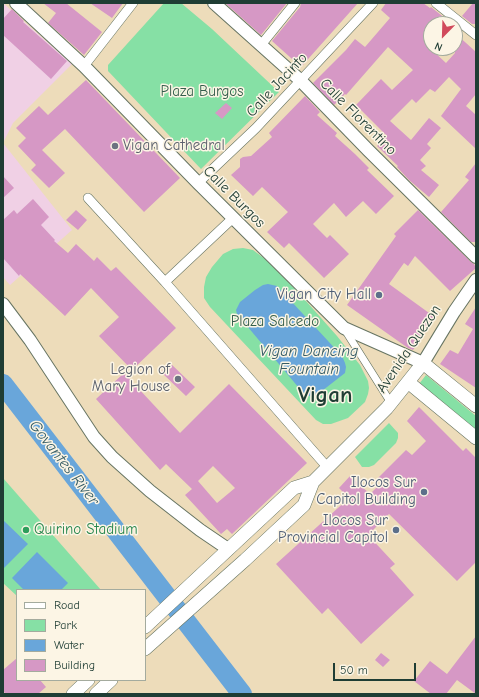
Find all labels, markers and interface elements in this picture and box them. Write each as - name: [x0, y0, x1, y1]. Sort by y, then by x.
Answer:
- north arrow: [423, 16, 463, 56]
- text: N: [433, 39, 444, 54]
- street label: Calle Jacinto: [243, 49, 311, 121]
- street label: Calle Florentino: [316, 75, 400, 159]
- park label: Plaza Burgos: [161, 83, 243, 101]
- place label: Vigan Cathedral: [123, 137, 225, 155]
- marker: Vigan Cathedral: [110, 141, 120, 151]
- street label: Calle Burgos: [199, 162, 269, 232]
- place label: Vigan City Hall: [277, 286, 371, 304]
- marker: Vigan City Hall: [374, 290, 384, 300]
- street label: Avenida Quezon: [373, 301, 445, 397]
- park label: Plaza Salcedo: [231, 313, 319, 331]
- water label: Vigan Dancing Fountain: [260, 341, 358, 379]
- place label: Legion of Mary House: [92, 361, 170, 396]
- marker: Legion of Mary House: [173, 374, 183, 384]
- district label: Vigan: [298, 381, 352, 409]
- water label: Govantes River: [25, 417, 103, 509]
- place label: Ilocos Sur Capitol Building: [316, 474, 416, 509]
- marker: Ilocos Sur Capitol Building: [419, 487, 429, 497]
- place label: Ilocos Sur Provincial Capitol: [278, 512, 388, 547]
- place label: Quirino Stadium: [34, 521, 138, 539]
- marker: Quirino Stadium: [21, 525, 31, 535]
- marker: Ilocos Sur Provincial Capitol: [391, 525, 401, 535]
- legend: [16, 589, 146, 681]
- text: Road: [54, 598, 80, 612]
- text: Park: [54, 618, 77, 632]
- text: Water: [54, 638, 84, 652]
- scale bar: [335, 655, 418, 681]
- text: Building: [54, 658, 95, 672]
- text: 50 m: [340, 663, 368, 677]

